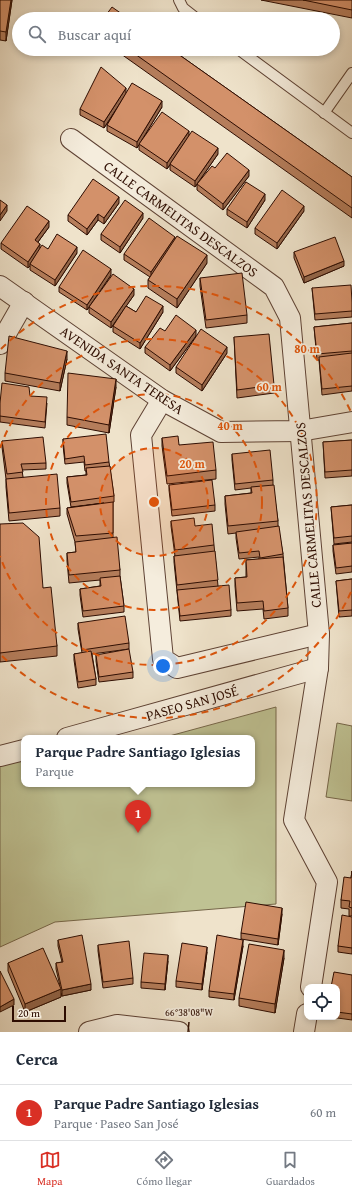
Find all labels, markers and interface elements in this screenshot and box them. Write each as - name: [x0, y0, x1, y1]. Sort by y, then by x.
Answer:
- search box: [12, 12, 340, 56]
- icon: search: [26, 23, 48, 45]
- text: Buscar aquí: [58, 24, 131, 45]
- street label: CALLE CARMELITAS DESCALZOS: [100, 156, 262, 282]
- street label: AVENIDA SANTA TERESA: [56, 321, 188, 419]
- text: 80 m: [294, 340, 320, 357]
- text: 60 m: [256, 378, 282, 395]
- text: 40 m: [217, 417, 243, 434]
- street label: CALLE CARMELITAS DESCALZOS: [290, 421, 326, 609]
- text: 20 m: [179, 455, 205, 472]
- centre of rings: [147, 495, 161, 509]
- your location: [153, 656, 173, 676]
- street label: PASEO SAN JOSÉ: [144, 680, 240, 726]
- popup: [21, 735, 255, 787]
- text: Parque Padre Santiago Iglesias: [36, 741, 240, 762]
- text: Parque: [36, 762, 74, 781]
- pin: 1: [125, 800, 151, 833]
- map controls: [304, 984, 340, 1020]
- button: locate: [304, 984, 340, 1020]
- scale bar: [12, 1004, 66, 1023]
- text: 20 m: [18, 1005, 40, 1021]
- text: 66°38'08"W: [165, 1005, 213, 1020]
- text: Cerca: [16, 1046, 58, 1071]
- text: Parque Padre Santiago Iglesias: [54, 1093, 259, 1114]
- text: 1: [26, 1103, 32, 1122]
- text: 60 m: [310, 1103, 336, 1122]
- text: Parque · Paseo San José: [54, 1114, 179, 1133]
- tab: Mapa: [37, 1149, 62, 1189]
- tab: Cómo llegar: [137, 1149, 192, 1189]
- tab: Guardados: [266, 1149, 315, 1189]

